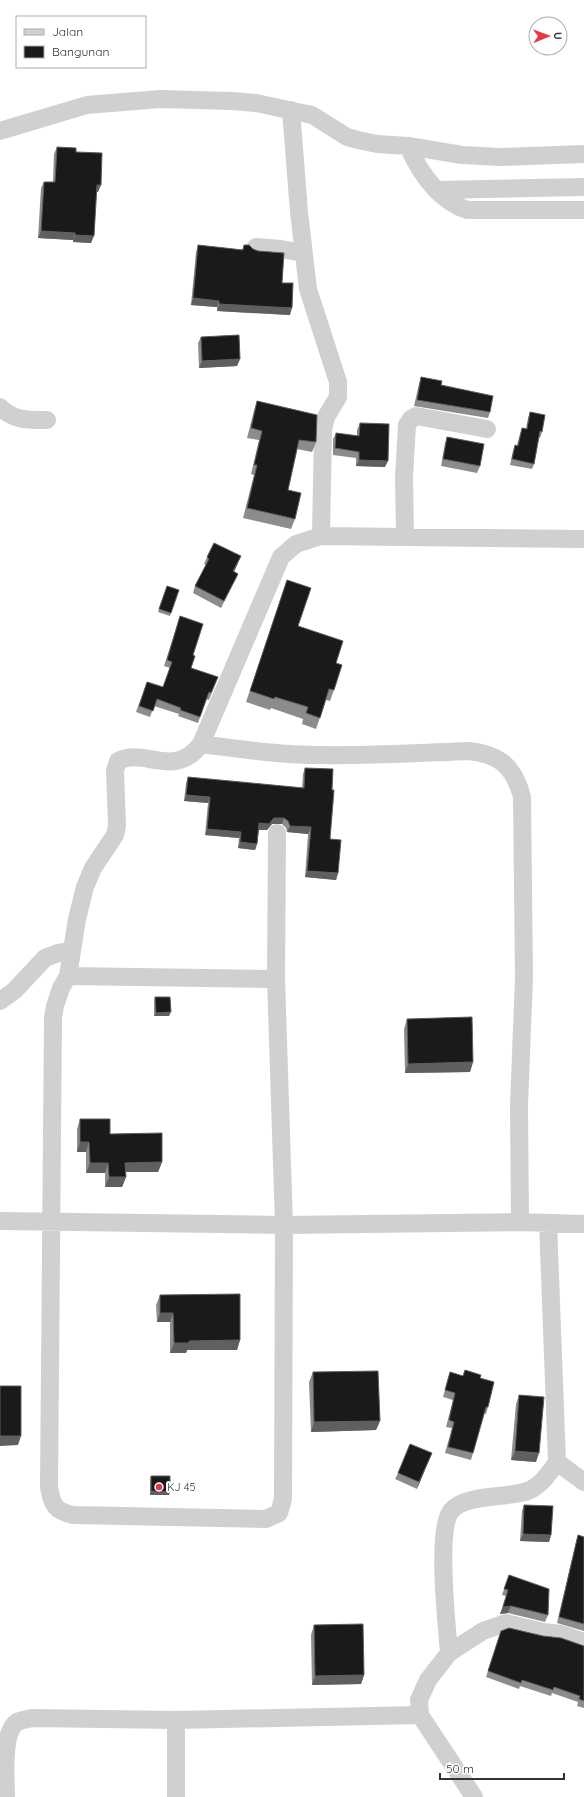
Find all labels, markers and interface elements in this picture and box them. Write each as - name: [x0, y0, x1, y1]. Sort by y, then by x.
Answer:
- legend: [16, 16, 146, 68]
- north arrow: [528, 16, 568, 56]
- text: Jalan: [52, 24, 83, 39]
- text: U: [551, 32, 565, 40]
- text: Bangunan: [52, 44, 109, 59]
- place label: KJ 45: [167, 1480, 196, 1494]
- marker: KJ 45: [154, 1482, 164, 1492]
- scale bar: [440, 1755, 564, 1781]
- text: 50 m: [446, 1761, 474, 1776]

